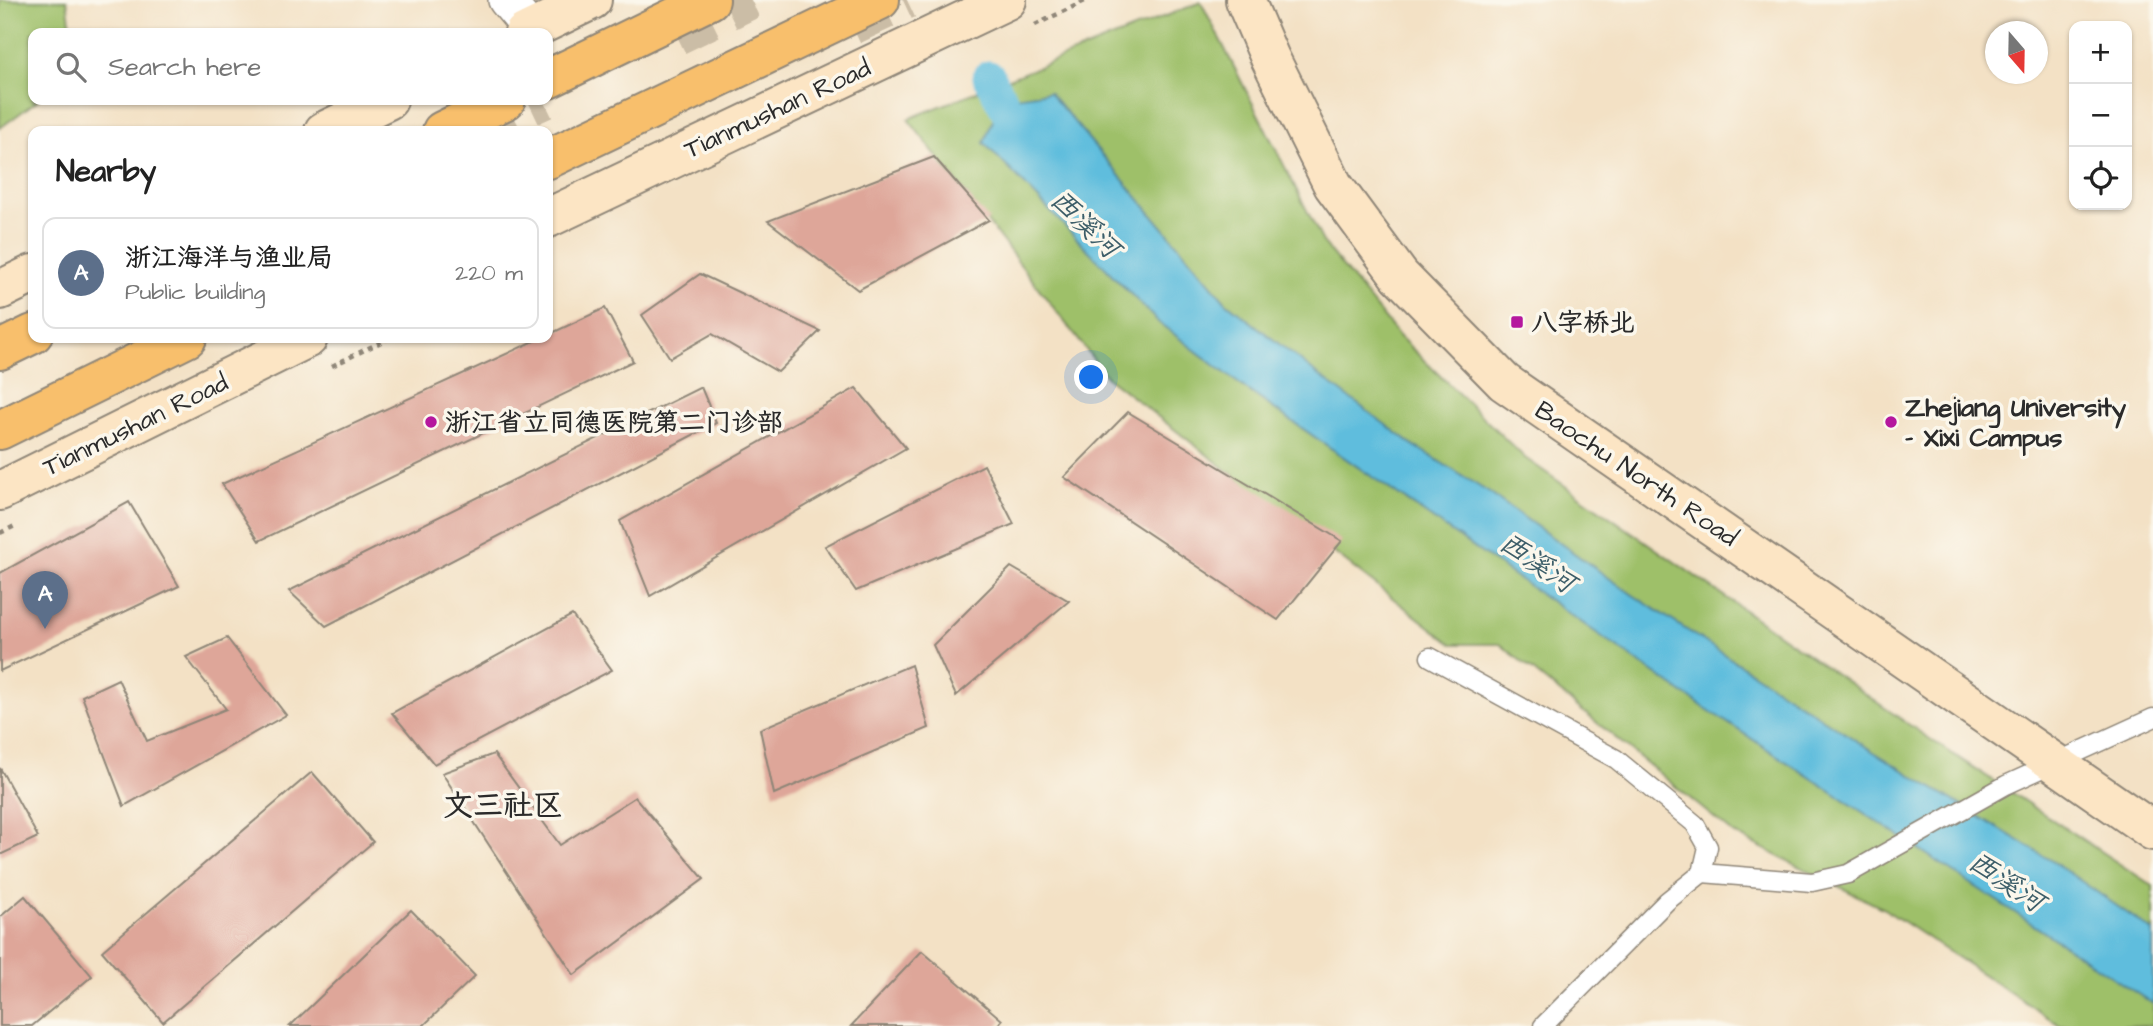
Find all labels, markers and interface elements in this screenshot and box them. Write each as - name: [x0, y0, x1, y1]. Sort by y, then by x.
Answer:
- north arrow: [1985, 21, 2048, 84]
- map controls: [2069, 21, 2132, 210]
- button: +: [2069, 21, 2132, 84]
- search box: [28, 28, 553, 105]
- icon: search: [52, 48, 90, 86]
- text: Search here: [108, 49, 261, 85]
- street label: Tianmushan Road: [678, 50, 877, 168]
- button: −: [2069, 84, 2132, 147]
- button: locate: [2069, 147, 2132, 210]
- text: Nearby: [56, 151, 156, 193]
- water label: 西溪河: [1041, 181, 1132, 270]
- text: 浙江海洋与渔业局: [125, 240, 333, 276]
- text: A: [74, 257, 88, 289]
- text: 220 m: [455, 257, 523, 289]
- text: Public building: [125, 276, 265, 308]
- place label: 八字桥北: [1531, 305, 1635, 341]
- marker: 八字桥北: [1509, 314, 1525, 330]
- your location: [1074, 360, 1108, 394]
- street label: Tianmushan Road: [37, 364, 234, 485]
- place label: Zhejiang University - Xixi Campus: [1905, 390, 2127, 456]
- street label: Baochu North Road: [1528, 392, 1745, 555]
- place label: 浙江省立同德医院第二门诊部: [445, 405, 783, 441]
- marker: 浙江省立同德医院第二门诊部: [423, 414, 439, 430]
- marker: Zhejiang University - Xixi Campus: [1883, 414, 1899, 430]
- water label: 西溪河: [1491, 524, 1586, 605]
- pin: A: [22, 571, 68, 629]
- district label: 文三社区: [443, 785, 563, 827]
- water label: 西溪河: [1960, 843, 2055, 924]

